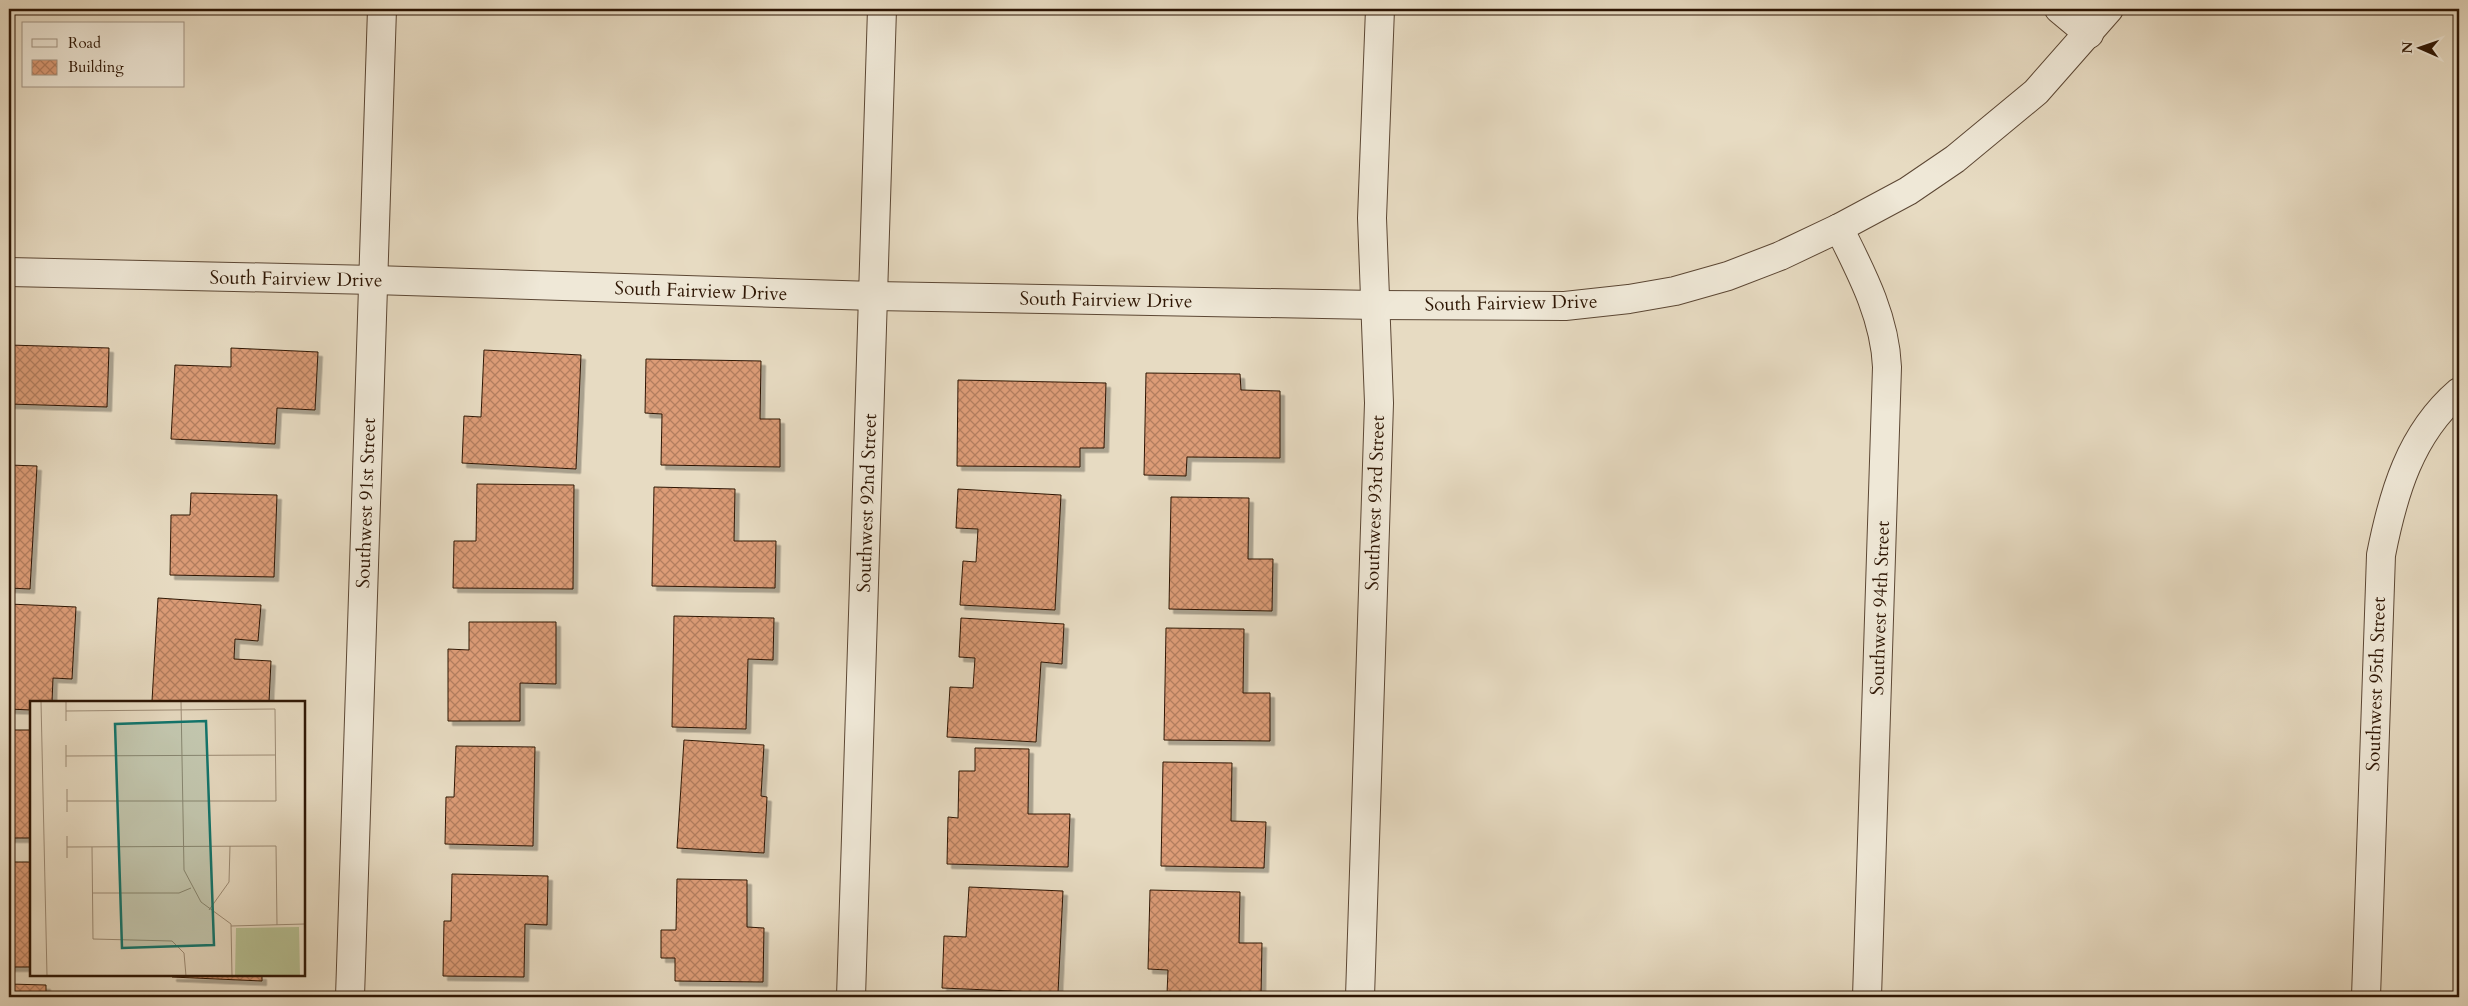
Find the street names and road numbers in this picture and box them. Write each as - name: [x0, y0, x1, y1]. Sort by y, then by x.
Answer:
- street label: South Fairview Drive: [209, 264, 383, 294]
- street label: South Fairview Drive: [614, 275, 788, 307]
- street label: South Fairview Drive: [1019, 285, 1193, 315]
- street label: South Fairview Drive: [1424, 288, 1598, 318]
- street label: Southwest 92nd Street: [851, 413, 883, 593]
- street label: Southwest 93rd Street: [1359, 415, 1391, 591]
- street label: Southwest 91st Street: [350, 417, 382, 589]
- street label: Southwest 94th Street: [1864, 520, 1896, 696]
- street label: Southwest 95th Street: [2360, 596, 2392, 772]

